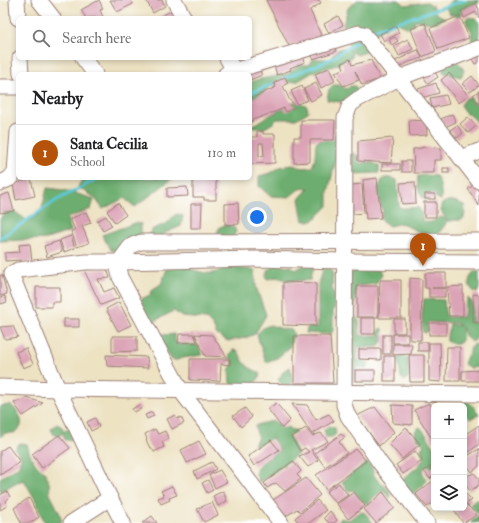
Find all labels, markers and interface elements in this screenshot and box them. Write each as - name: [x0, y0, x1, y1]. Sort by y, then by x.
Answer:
- search box: [16, 16, 252, 60]
- icon: search: [30, 27, 52, 49]
- text: Search here: [62, 29, 131, 48]
- text: Nearby: [32, 88, 83, 109]
- text: Santa Cecilia: [70, 135, 148, 154]
- text: 1: [43, 145, 47, 161]
- text: 110 m: [207, 145, 236, 161]
- text: School: [70, 154, 105, 170]
- your location: [247, 207, 267, 227]
- pin: 1: [410, 233, 436, 266]
- map controls: [431, 403, 467, 511]
- button: +: [431, 403, 467, 439]
- button: −: [431, 439, 467, 475]
- button: layers: [431, 475, 467, 511]

